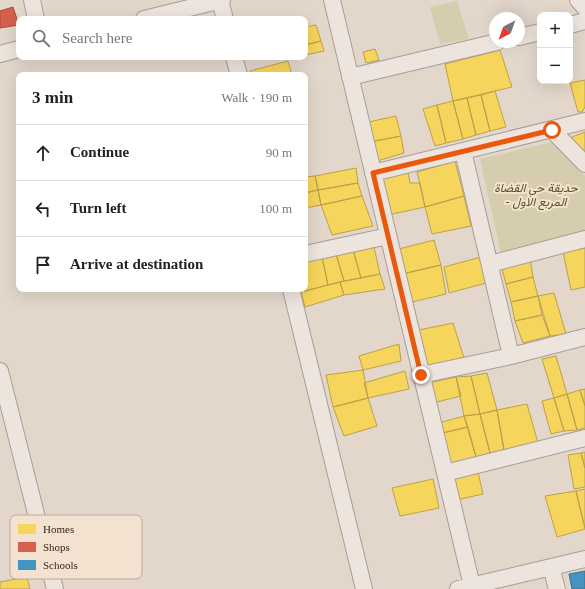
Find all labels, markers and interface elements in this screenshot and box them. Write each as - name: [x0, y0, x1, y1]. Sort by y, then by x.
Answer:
- north arrow: [489, 12, 525, 48]
- map controls: [537, 12, 573, 84]
- button: +: [537, 12, 573, 48]
- search box: [16, 16, 308, 60]
- icon: search: [30, 27, 52, 49]
- text: Search here: [62, 30, 132, 46]
- button: −: [537, 48, 573, 84]
- text: 3 min: [32, 88, 73, 107]
- text: Walk · 190 m: [221, 90, 292, 105]
- route start: [543, 121, 561, 139]
- icon: ahead: [32, 142, 54, 164]
- text: Continue: [70, 144, 129, 160]
- text: 90 m: [266, 145, 292, 160]
- park label: حديقة حي القضاة - المربع الاول: [494, 181, 579, 211]
- icon: left: [32, 198, 54, 220]
- text: Turn left: [70, 200, 127, 216]
- text: 100 m: [259, 201, 292, 216]
- icon: arrive: [32, 254, 54, 276]
- text: Arrive at destination: [70, 256, 203, 272]
- route end: [412, 366, 430, 384]
- legend: [10, 515, 142, 579]
- text: Homes: [43, 523, 74, 535]
- text: Shops: [43, 541, 70, 553]
- text: Schools: [43, 559, 78, 571]

